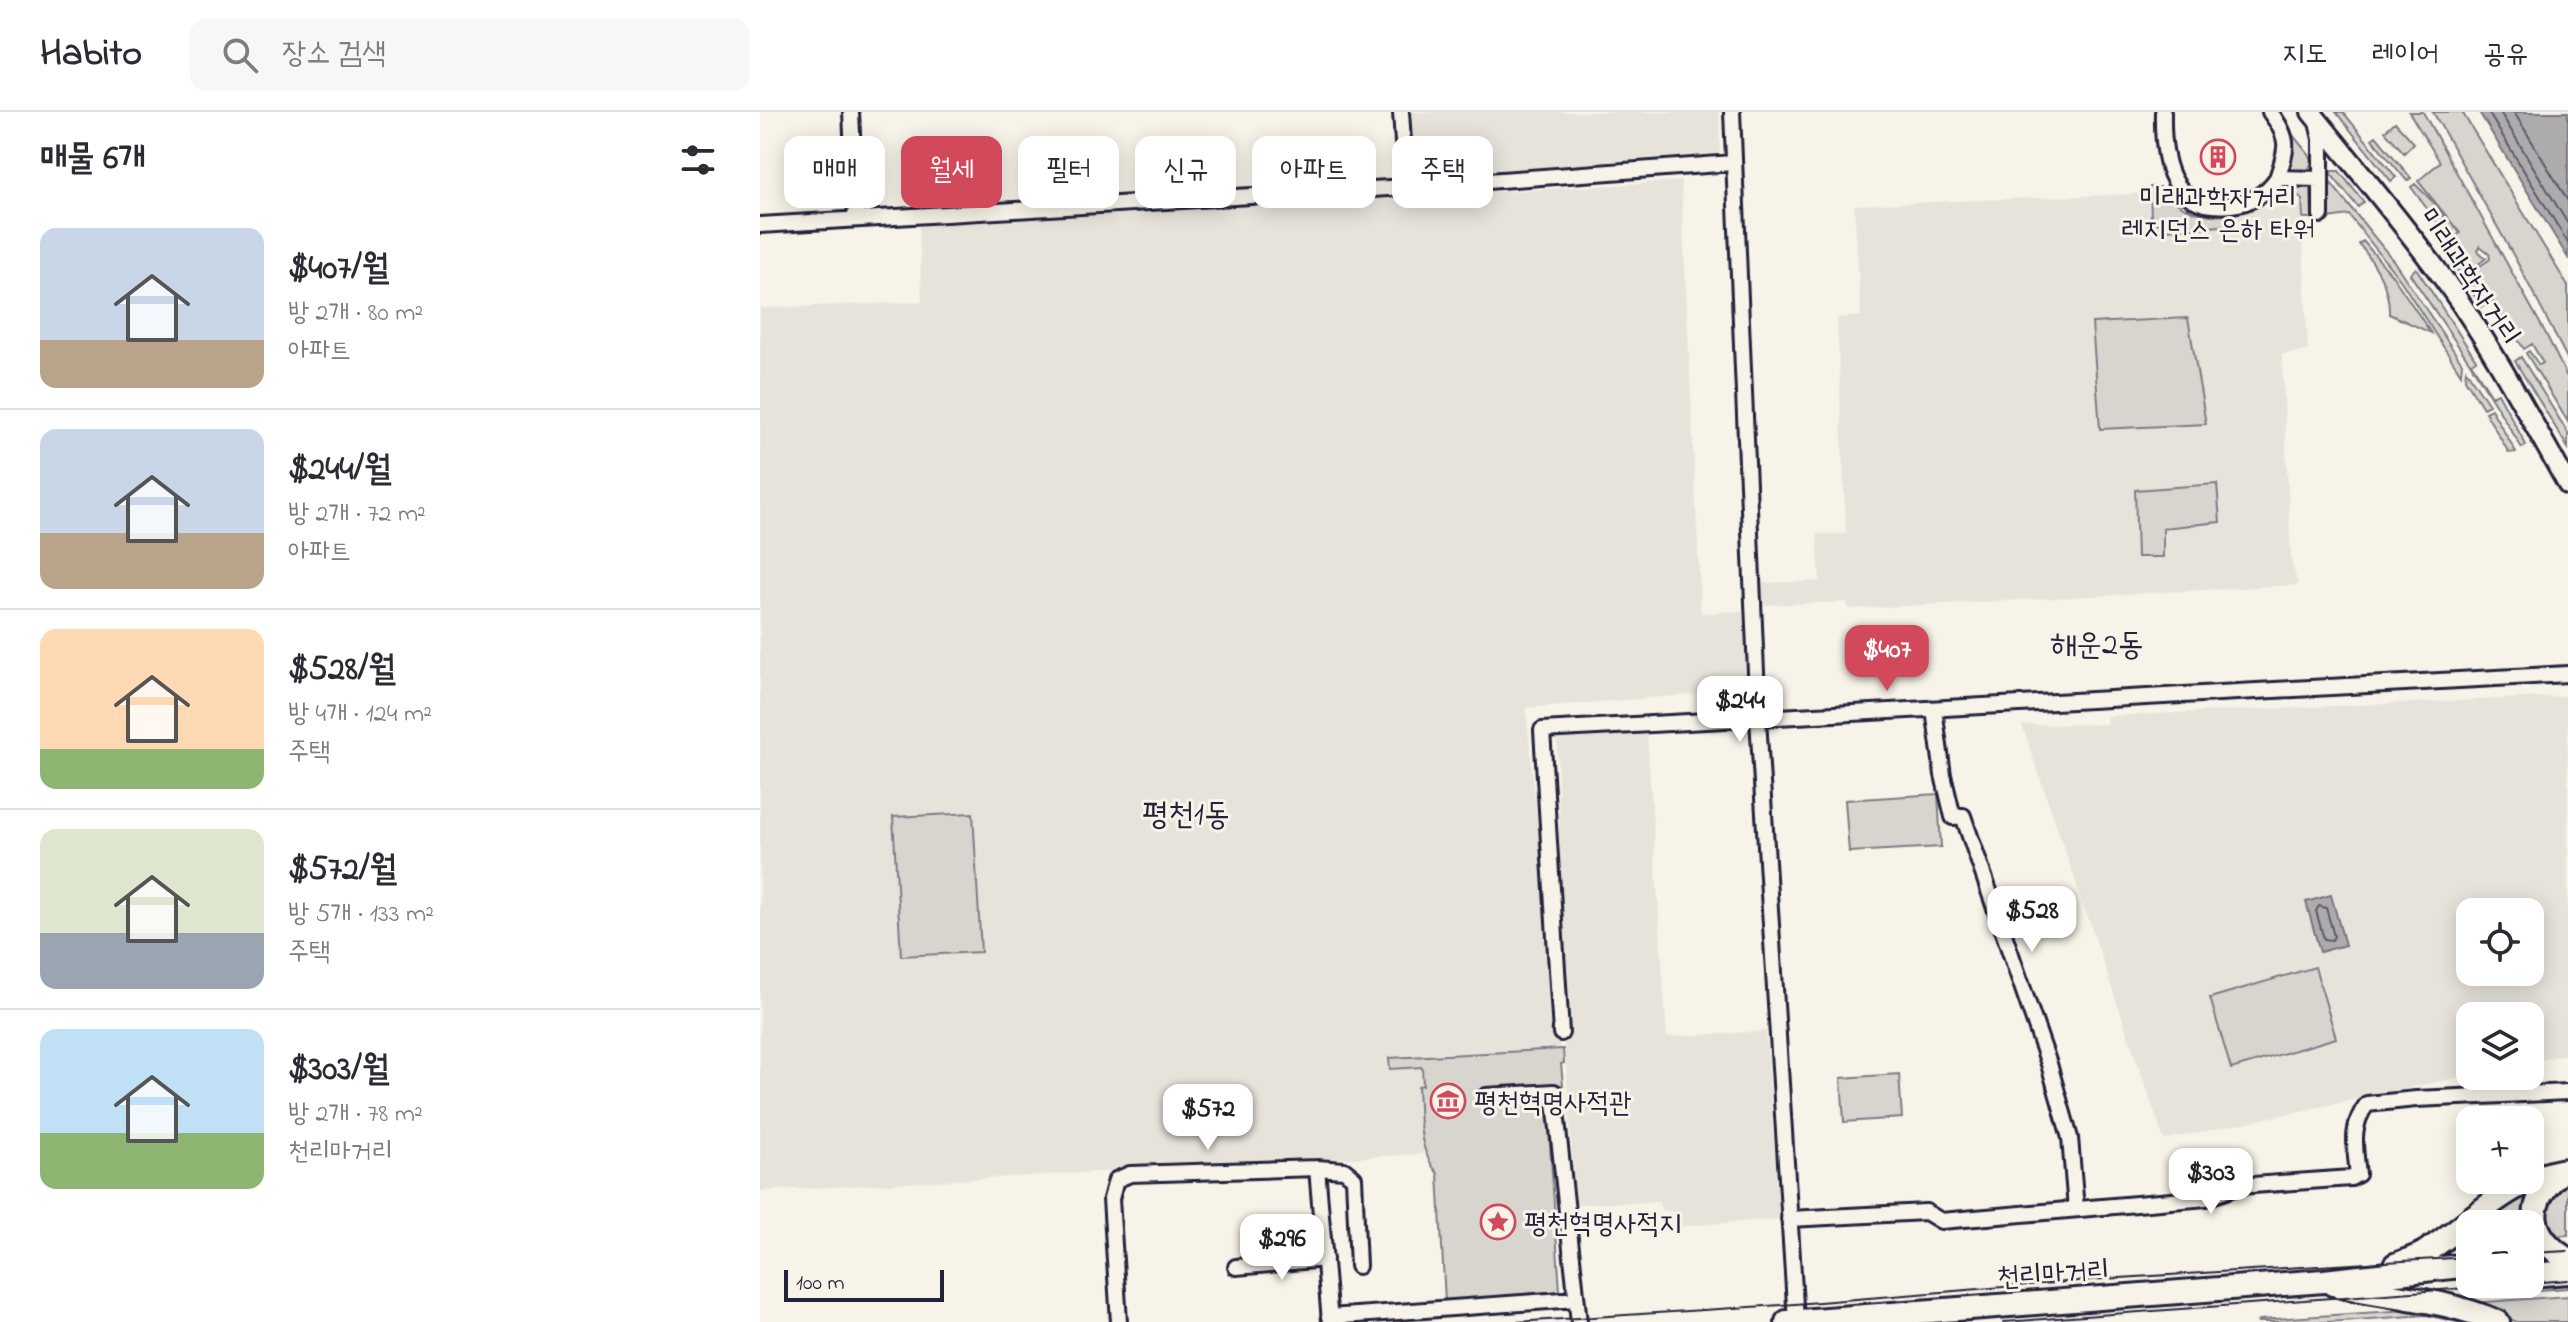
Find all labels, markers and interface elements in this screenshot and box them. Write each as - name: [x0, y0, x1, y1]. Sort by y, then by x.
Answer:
- search box: [190, 19, 750, 91]
- text: Habito: [40, 27, 142, 83]
- icon: search: [218, 33, 262, 77]
- text: 장소 검색: [282, 33, 386, 77]
- text: 지도: [2282, 35, 2327, 76]
- text: 레이어: [2371, 35, 2439, 76]
- text: 공유: [2483, 35, 2528, 76]
- text: 매물 6개: [40, 135, 146, 185]
- chip: 매매: [784, 136, 885, 208]
- chip: 월세: [901, 136, 1002, 208]
- chip: 필터: [1018, 136, 1119, 208]
- chip: 신규: [1135, 136, 1236, 208]
- chip: 아파트: [1252, 136, 1376, 208]
- chip: 주택: [1392, 136, 1493, 208]
- icon: filters: [676, 138, 720, 182]
- building icon: 미래과학자거리 레지던스 은하 타워: [2199, 138, 2237, 176]
- place label: 미래과학자거리 레지던스 은하 타워: [2121, 179, 2315, 252]
- street label: 미래과학자거리: [2407, 201, 2529, 355]
- text: $407/월: [288, 245, 389, 295]
- icon: home: [104, 260, 200, 356]
- text: 방 2개 · 80 m²: [288, 295, 423, 333]
- text: 아파트: [288, 333, 351, 371]
- text: $244/월: [288, 446, 391, 496]
- icon: home: [104, 461, 200, 557]
- text: 방 2개 · 72 m²: [288, 496, 426, 534]
- text: 아파트: [288, 534, 351, 572]
- district label: 해운2동: [2050, 623, 2144, 670]
- pin: $407: [1840, 625, 1934, 693]
- text: $407: [1863, 632, 1911, 670]
- text: $528/월: [288, 646, 396, 696]
- icon: home: [104, 661, 200, 757]
- pin: $244: [1693, 676, 1787, 744]
- text: $244: [1715, 683, 1765, 721]
- text: 방 4개 · 124 m²: [288, 696, 432, 734]
- text: 주택: [288, 734, 330, 772]
- district label: 평천1동: [1142, 793, 1230, 840]
- text: $572/월: [288, 846, 397, 896]
- icon: home: [104, 861, 200, 957]
- pin: $528: [1985, 886, 2079, 954]
- text: $528: [2005, 893, 2059, 931]
- text: 방 5개 · 133 m²: [288, 896, 434, 934]
- map controls: [2456, 898, 2544, 1298]
- button: locate: [2456, 898, 2544, 986]
- text: 주택: [288, 934, 330, 972]
- button: layers: [2456, 1002, 2544, 1090]
- text: $303/월: [288, 1046, 389, 1096]
- icon: home: [104, 1061, 200, 1157]
- museum icon: 평천혁명사적관: [1429, 1082, 1467, 1120]
- pin: $572: [1161, 1084, 1255, 1152]
- place label: 평천혁명사적관: [1474, 1084, 1632, 1125]
- text: $572: [1181, 1091, 1235, 1129]
- text: 방 2개 · 78 m²: [288, 1096, 423, 1134]
- button: +: [2456, 1106, 2544, 1194]
- text: 천리마거리: [288, 1134, 393, 1172]
- pin: $303: [2164, 1148, 2258, 1216]
- text: $303: [2187, 1155, 2235, 1193]
- place icon: 평천혁명사적지: [1479, 1203, 1517, 1241]
- place label: 평천혁명사적지: [1524, 1205, 1682, 1246]
- button: −: [2456, 1210, 2544, 1298]
- pin: $296: [1235, 1214, 1329, 1282]
- text: $296: [1258, 1221, 1306, 1259]
- street label: 천리마거리: [1996, 1251, 2111, 1300]
- scale bar: [784, 1266, 944, 1302]
- text: 100 m: [796, 1268, 845, 1300]

